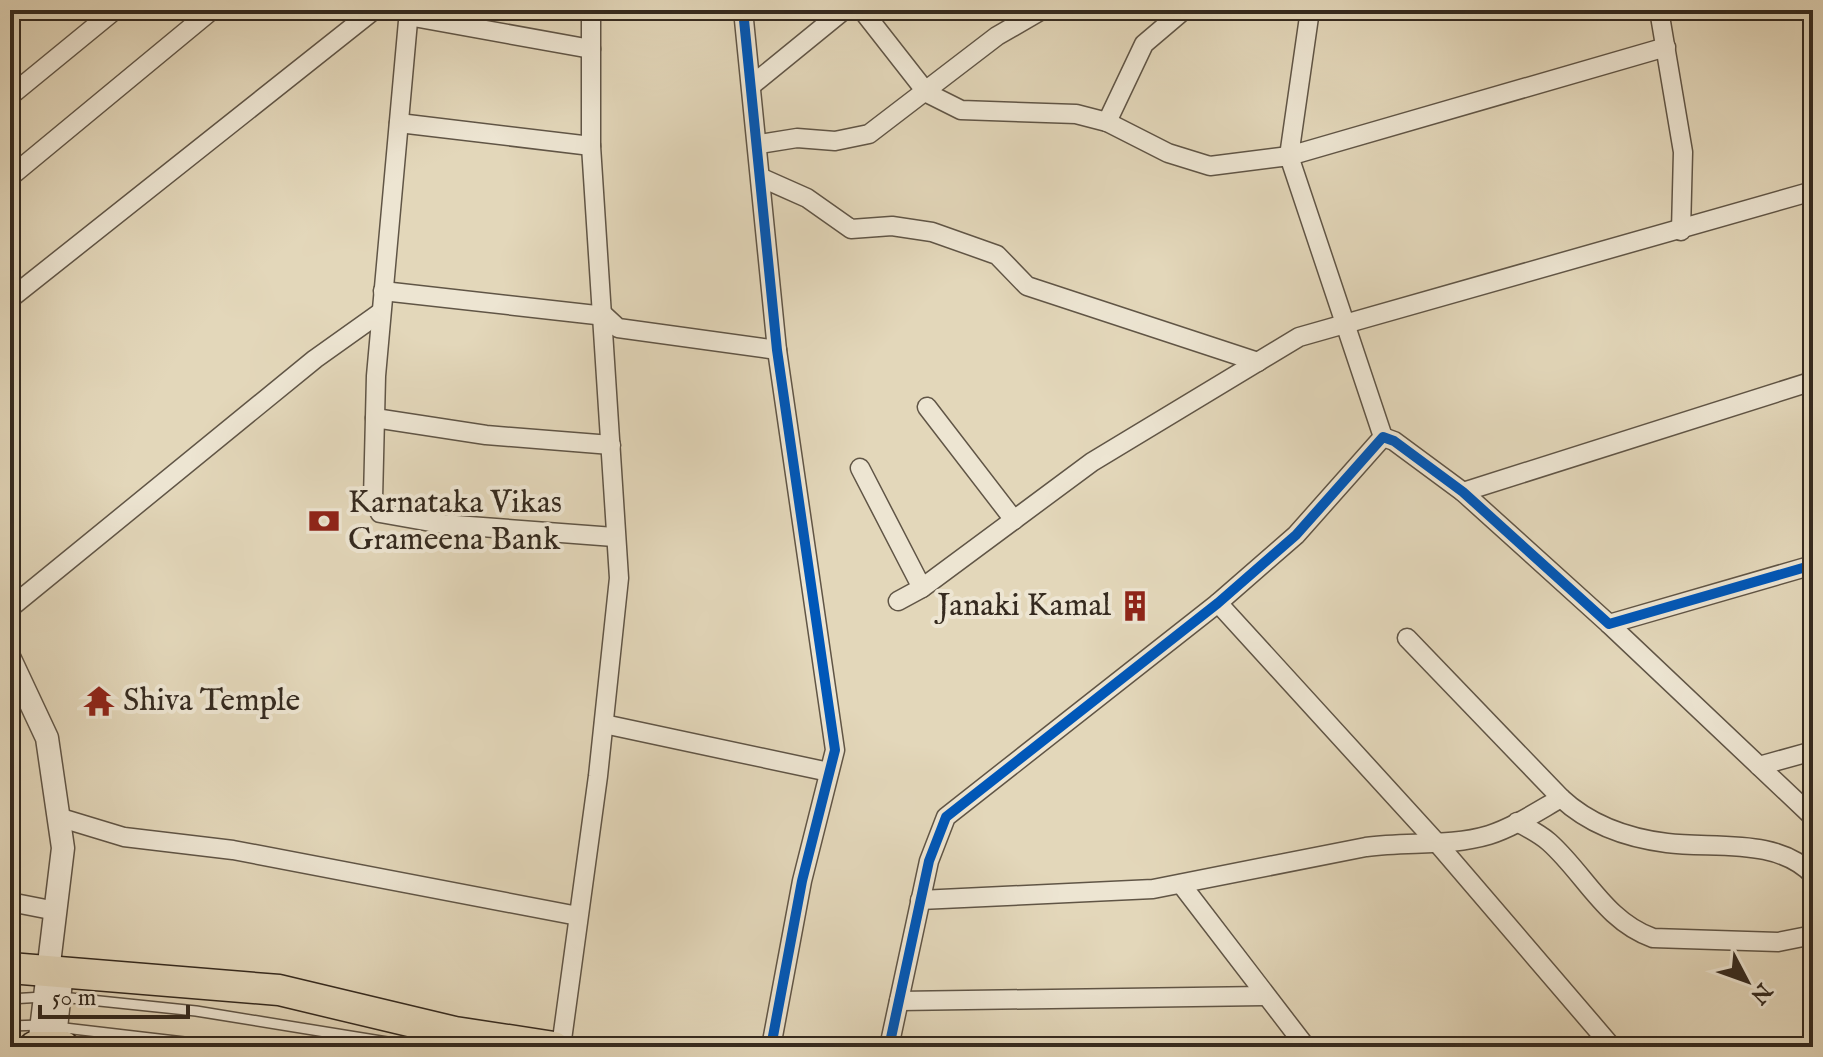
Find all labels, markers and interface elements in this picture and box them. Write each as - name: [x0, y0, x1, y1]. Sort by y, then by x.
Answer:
- place label: Karnataka Vikas Grameena Bank: [348, 483, 562, 561]
- bank icon: Karnataka Vikas Grameena Bank: [307, 504, 341, 538]
- place label: Janaki Kamal: [934, 586, 1111, 627]
- building icon: Janaki Kamal: [1118, 589, 1152, 623]
- place label: Shiva Temple: [123, 681, 300, 722]
- temple icon: Shiva Temple: [82, 684, 116, 718]
- north arrow: [1707, 941, 1787, 1021]
- scale bar: [40, 969, 188, 1019]
- text: N: [1744, 976, 1778, 1009]
- text: 50 m: [52, 983, 96, 1014]

